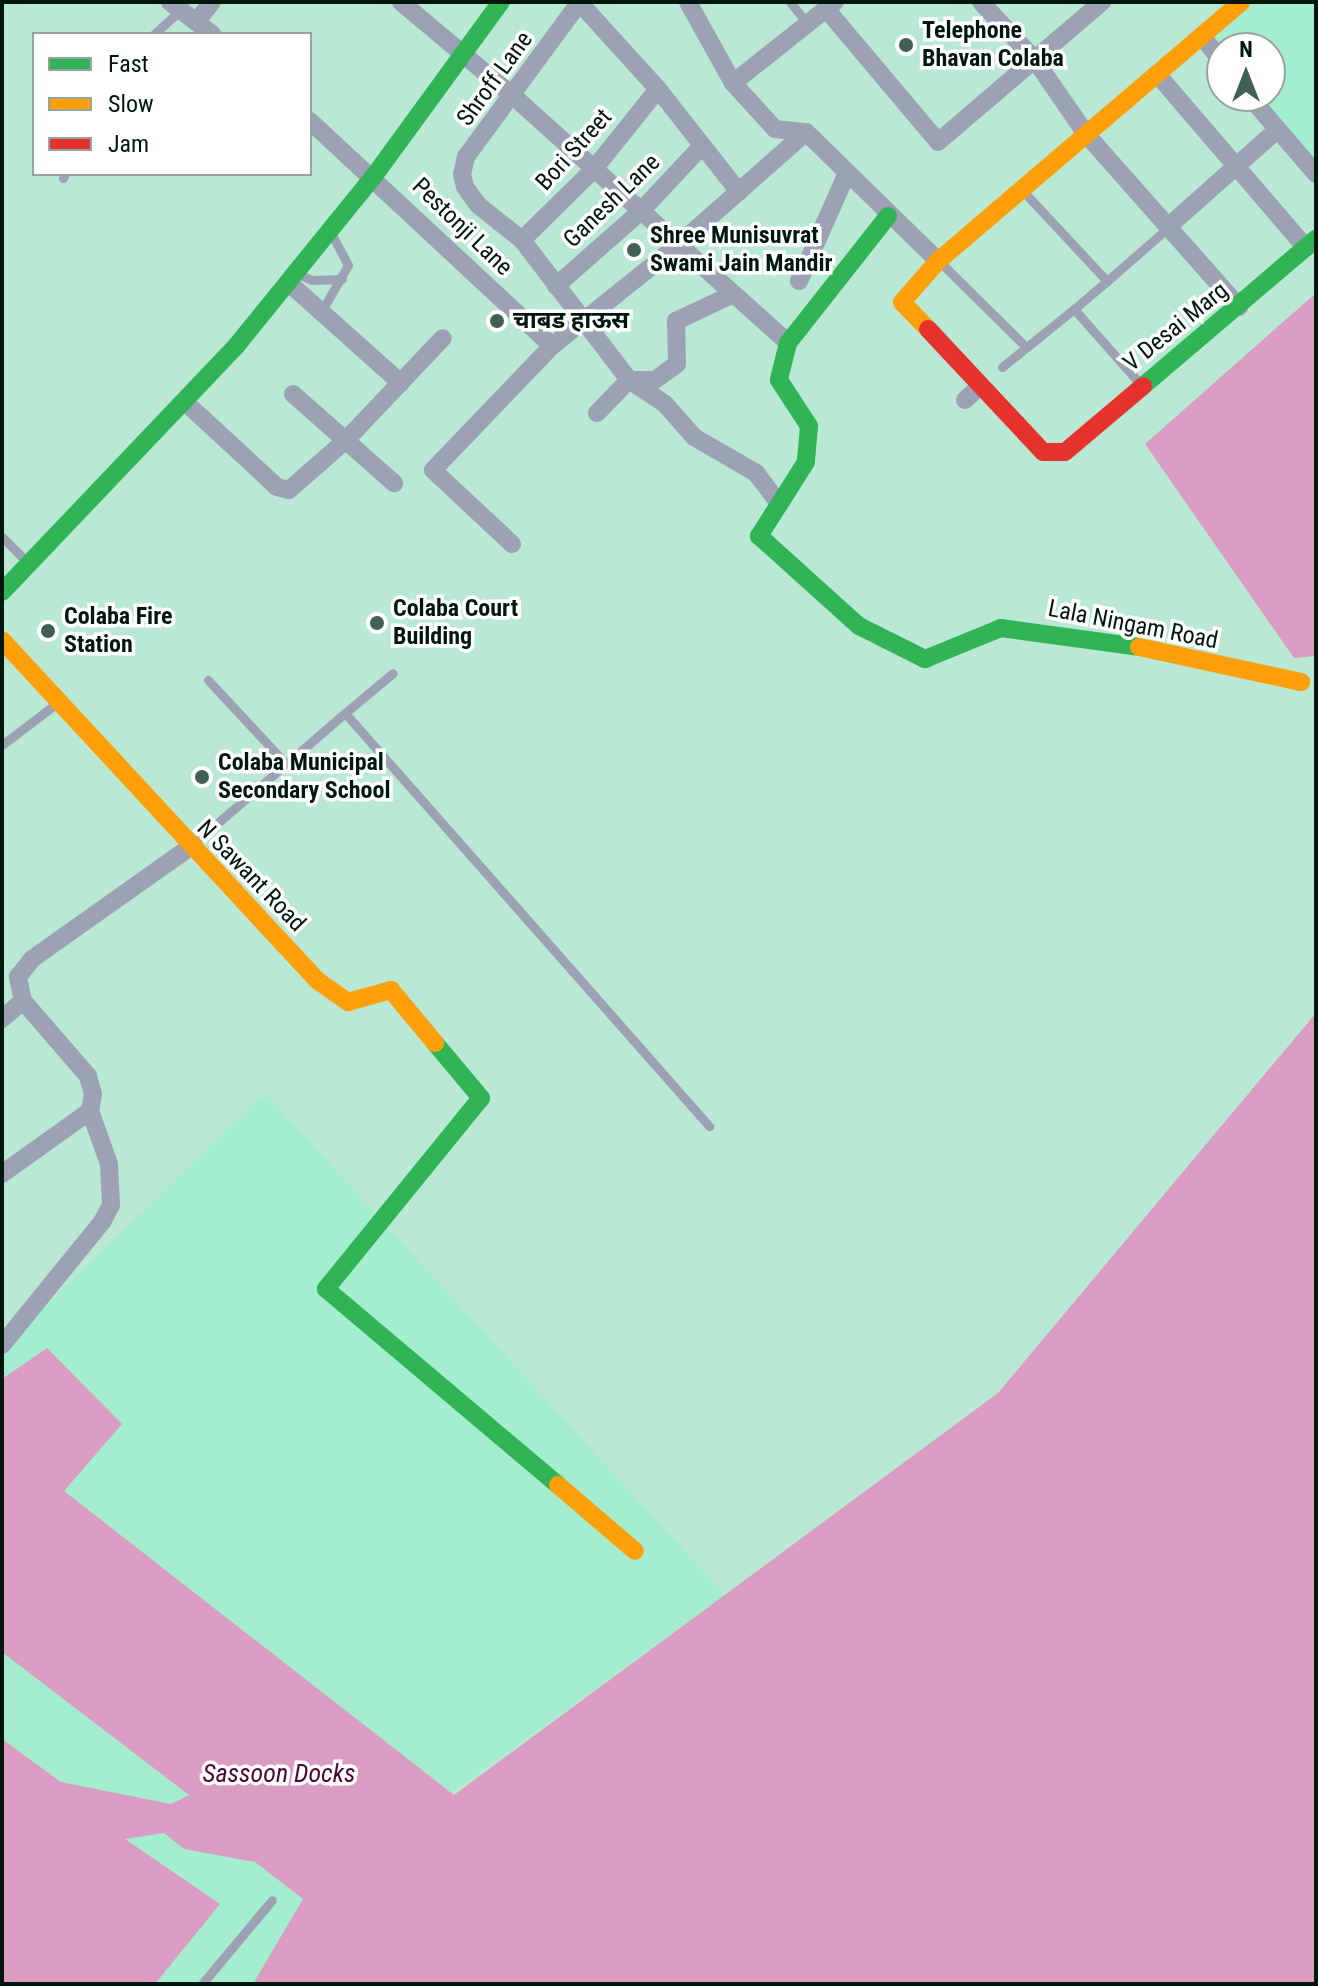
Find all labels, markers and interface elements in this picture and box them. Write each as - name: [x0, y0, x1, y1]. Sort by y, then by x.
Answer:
- place label: Telephone Bhavan Colaba: [922, 17, 1064, 73]
- street label: Shroff Lane: [451, 26, 539, 132]
- legend: [32, 32, 312, 176]
- north arrow: [1206, 32, 1286, 112]
- marker: Telephone Bhavan Colaba: [897, 36, 915, 54]
- text: N: [1239, 37, 1253, 62]
- text: Fast: [108, 50, 149, 78]
- text: Slow: [108, 90, 154, 118]
- street label: Bori Street: [530, 103, 618, 197]
- text: Jam: [108, 130, 149, 158]
- street label: Ganesh Lane: [558, 148, 666, 254]
- street label: Pestonji Lane: [406, 172, 518, 282]
- place label: Shree Munisuvrat Swami Jain Mandir: [650, 222, 833, 278]
- marker: Shree Munisuvrat Swami Jain Mandir: [625, 241, 643, 259]
- street label: V Desai Marg: [1118, 276, 1234, 378]
- place label: चाबड हाऊस: [513, 307, 629, 335]
- marker: चाबड हाऊस: [488, 312, 506, 330]
- street label: Lala Ningam Road: [1046, 594, 1220, 656]
- place label: Colaba Court Building: [393, 595, 518, 651]
- place label: Colaba Fire Station: [64, 603, 172, 659]
- marker: Colaba Court Building: [368, 614, 386, 632]
- marker: Colaba Fire Station: [39, 622, 57, 640]
- place label: Colaba Municipal Secondary School: [218, 749, 391, 805]
- marker: Colaba Municipal Secondary School: [193, 768, 211, 786]
- street label: N Sawant Road: [191, 814, 311, 938]
- water label: Sassoon Docks: [202, 1758, 356, 1790]

